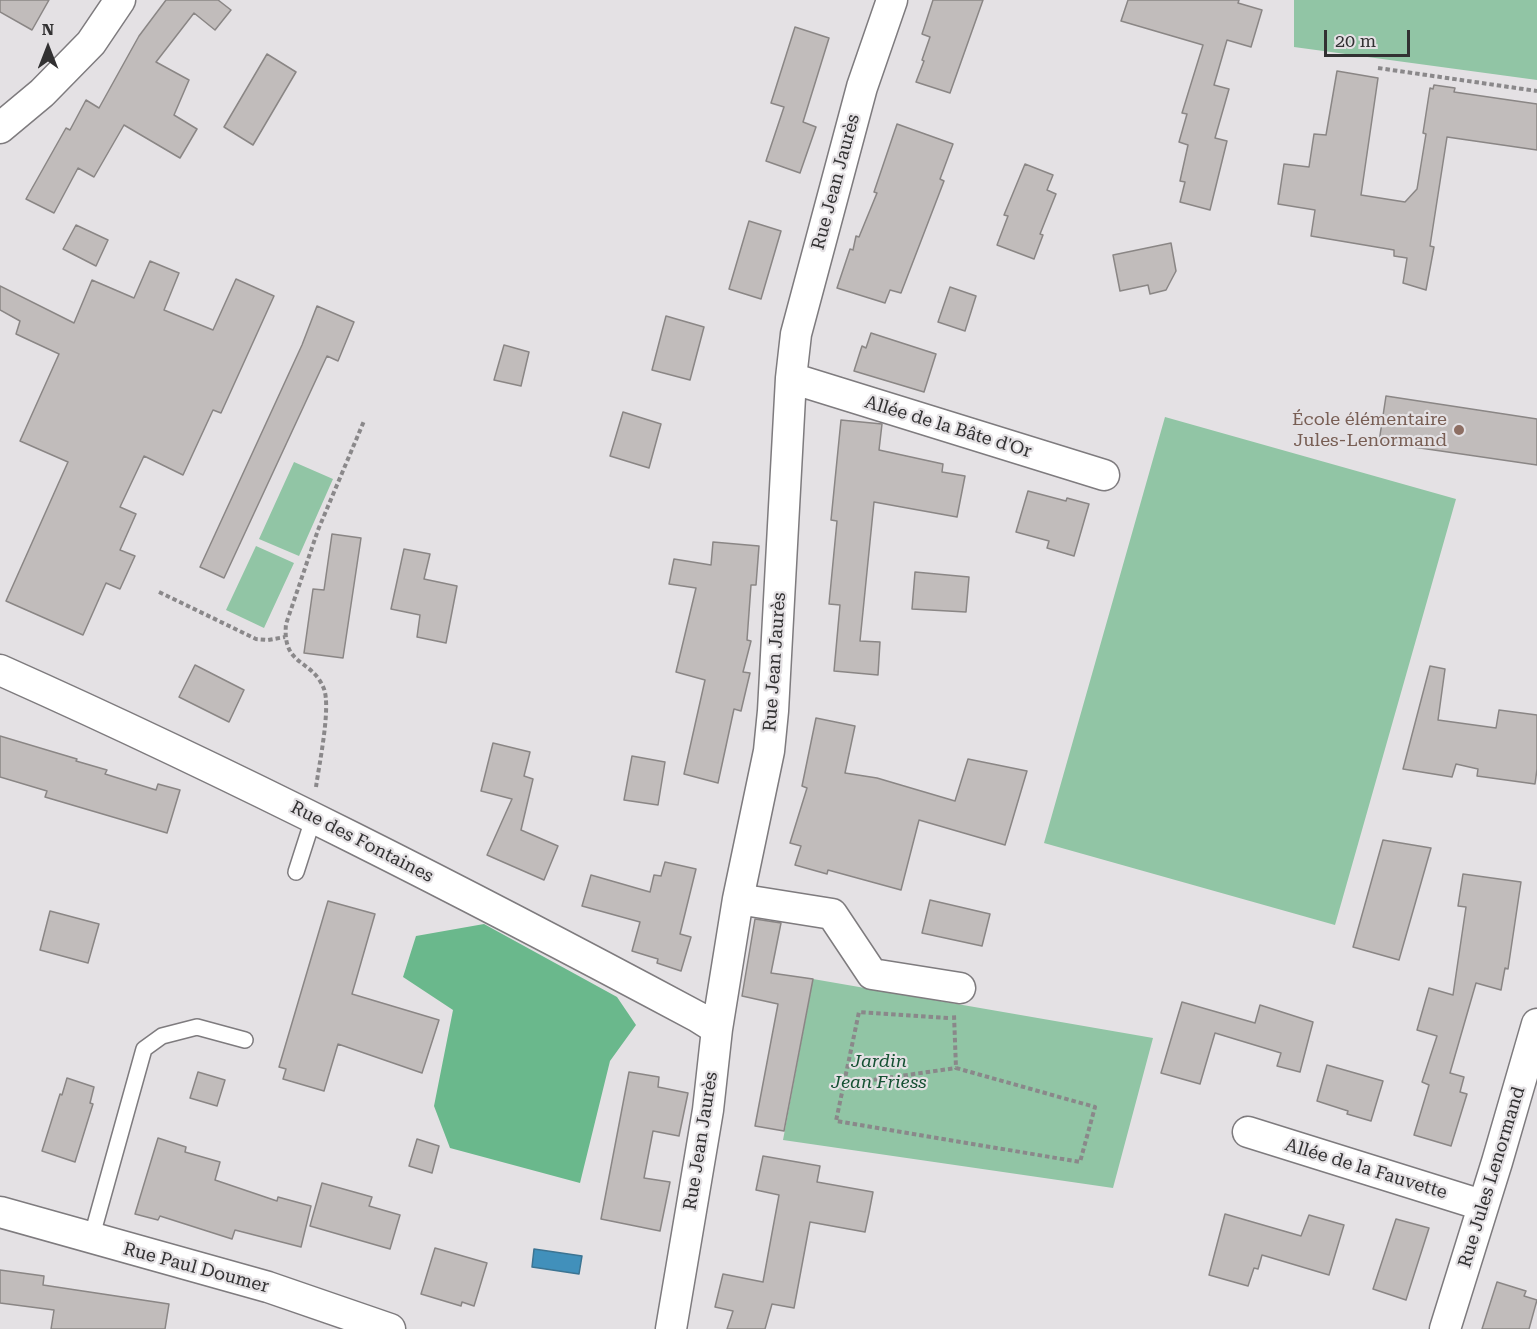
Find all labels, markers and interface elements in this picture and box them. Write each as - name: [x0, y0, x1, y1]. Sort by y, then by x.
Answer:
- north arrow: [18, 18, 78, 78]
- scale bar: [1327, 18, 1412, 56]
- text: N: [42, 20, 54, 39]
- text: 20 m: [1335, 30, 1376, 51]
- street label: Rue Jean Jaurès: [807, 112, 865, 252]
- street label: Allée de la Bâte d'Or: [862, 391, 1034, 463]
- place label: École élémentaire Jules-Lenormand: [1292, 409, 1447, 452]
- marker: École élémentaire Jules-Lenormand: [1452, 423, 1466, 437]
- street label: Rue Jean Jaurès: [759, 592, 791, 732]
- street label: Rue des Fontaines: [287, 797, 437, 887]
- park label: Jardin Jean Friess: [831, 1051, 927, 1094]
- street label: Rue Jean Jaurès: [679, 1070, 723, 1212]
- street label: Rue Jules Lenormand: [1454, 1084, 1530, 1270]
- street label: Allée de la Fauvette: [1282, 1134, 1450, 1204]
- street label: Rue Paul Doumer: [121, 1238, 271, 1298]

